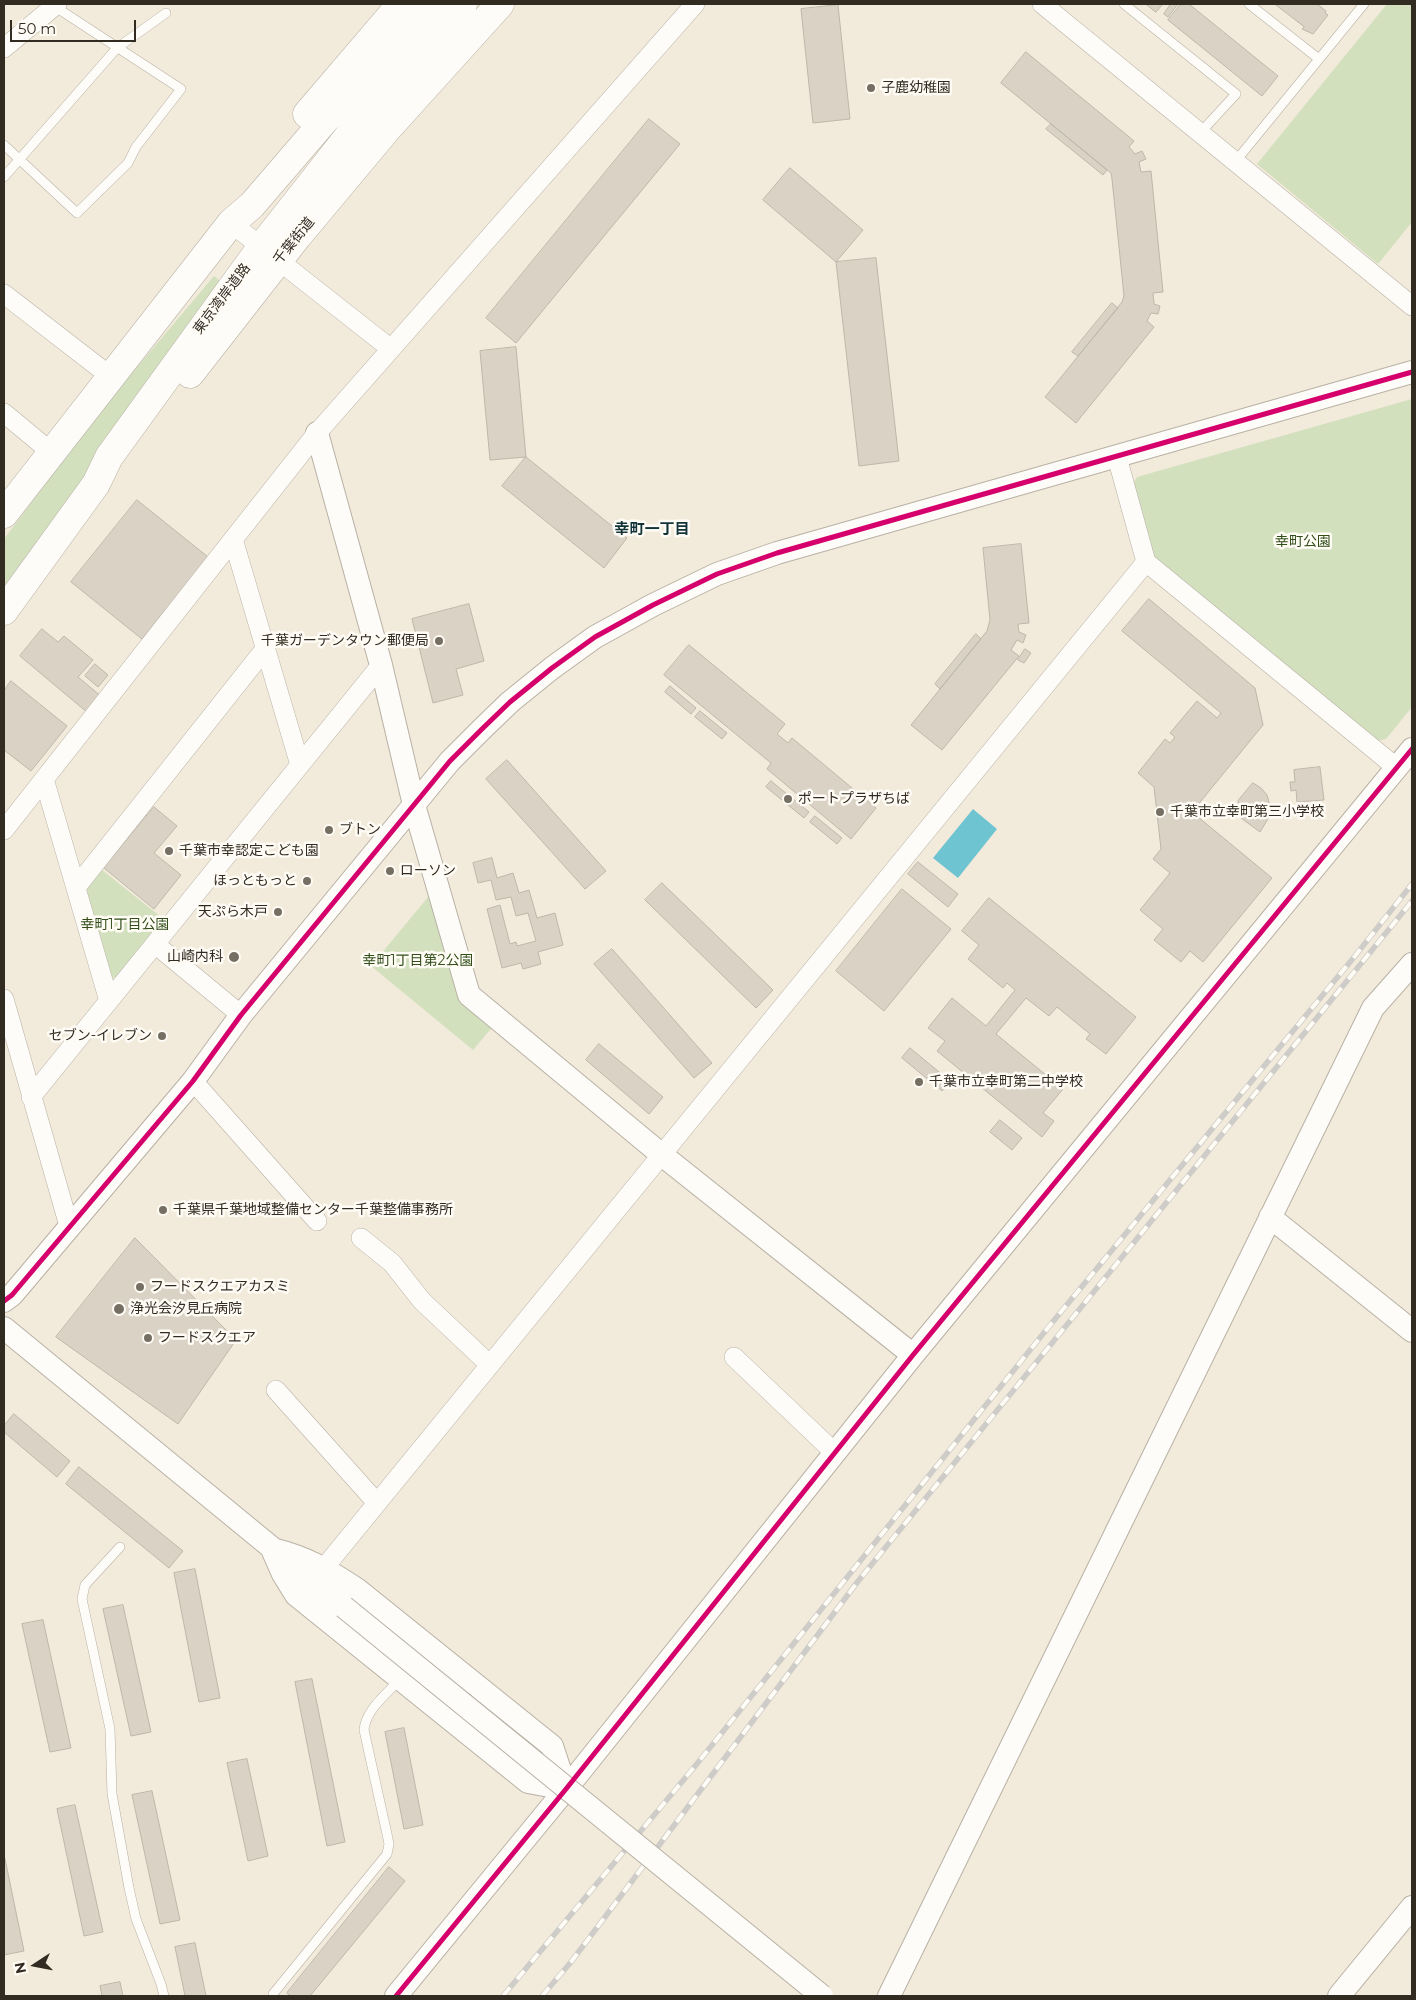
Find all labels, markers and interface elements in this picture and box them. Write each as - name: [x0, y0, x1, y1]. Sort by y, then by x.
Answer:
- scale bar: [12, 10, 139, 42]
- text: 50 m: [18, 19, 56, 38]
- place label: 子鹿幼稚園: [881, 80, 951, 96]
- marker: 子鹿幼稚園: [865, 82, 877, 94]
- street label: 千葉街道: [270, 214, 318, 268]
- street label: 東京湾岸道路: [190, 260, 254, 338]
- district label: 幸町一丁目: [615, 521, 689, 539]
- park label: 幸町公園: [1275, 534, 1331, 550]
- place label: 千葉ガーデンタウン郵便局: [261, 633, 429, 649]
- marker: 千葉ガーデンタウン郵便局: [433, 635, 445, 647]
- place label: ポートプラザちば: [798, 791, 910, 807]
- marker: ポートプラザちば: [782, 793, 794, 805]
- place label: 千葉市立幸町第三小学校: [1170, 804, 1324, 820]
- marker: 千葉市立幸町第三小学校: [1154, 806, 1166, 818]
- place label: ブトン: [339, 822, 381, 838]
- marker: ブトン: [323, 824, 335, 836]
- place label: 千葉市幸認定こども園: [179, 843, 319, 859]
- marker: 千葉市幸認定こども園: [163, 845, 175, 857]
- place label: ローソン: [400, 863, 456, 879]
- marker: ローソン: [384, 865, 396, 877]
- place label: ほっともっと: [213, 873, 297, 889]
- marker: ほっともっと: [301, 875, 313, 887]
- place label: 天ぷら木戸: [198, 904, 268, 920]
- marker: 天ぷら木戸: [272, 906, 284, 918]
- park label: 幸町1丁目公園: [80, 917, 170, 933]
- place label: 山崎内科: [167, 949, 223, 965]
- marker: 山崎内科: [227, 950, 241, 964]
- park label: 幸町1丁目第2公園: [362, 953, 474, 969]
- place label: セブン-イレブン: [49, 1028, 152, 1044]
- marker: セブン-イレブン: [156, 1030, 168, 1042]
- place label: 千葉市立幸町第二中学校: [929, 1074, 1083, 1090]
- marker: 千葉市立幸町第二中学校: [913, 1076, 925, 1088]
- place label: 千葉県千葉地域整備センター千葉整備事務所: [173, 1202, 453, 1218]
- marker: 千葉県千葉地域整備センター千葉整備事務所: [157, 1204, 169, 1216]
- place label: フードスクエアカスミ: [150, 1279, 290, 1295]
- marker: フードスクエアカスミ: [134, 1281, 146, 1293]
- place label: 浄光会汐見丘病院: [130, 1301, 242, 1317]
- marker: 浄光会汐見丘病院: [112, 1302, 126, 1316]
- place label: フードスクエア: [158, 1330, 256, 1346]
- marker: フードスクエア: [142, 1332, 154, 1344]
- north arrow: [10, 1940, 60, 1990]
- text: N: [10, 1961, 30, 1975]

